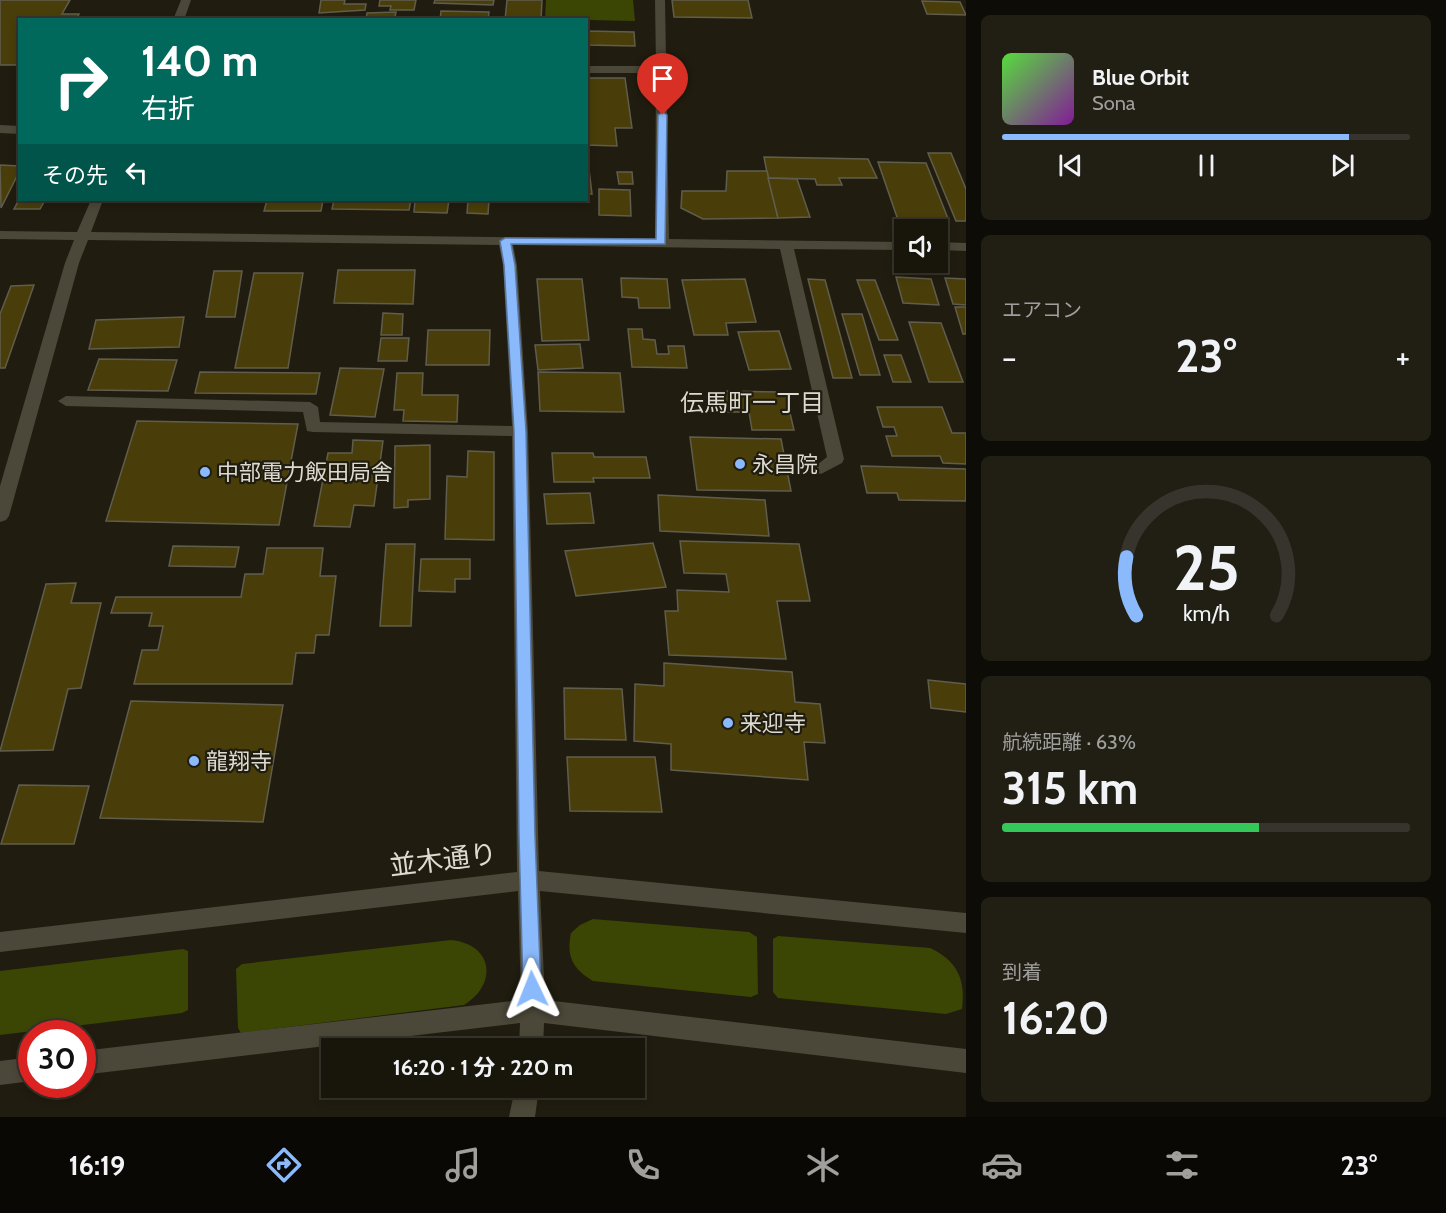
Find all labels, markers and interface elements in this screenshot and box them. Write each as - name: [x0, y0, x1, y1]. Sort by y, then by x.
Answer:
- text: 140 m: [141, 35, 258, 87]
- icon: right: [42, 42, 120, 120]
- pin: [637, 53, 688, 115]
- icon: arrive: [646, 62, 679, 95]
- text: Blue Orbit: [1092, 64, 1189, 91]
- text: Sona: [1092, 91, 1135, 115]
- text: 右折: [141, 92, 195, 125]
- icon: previous: [1054, 149, 1087, 182]
- icon: pause: [1190, 149, 1223, 182]
- icon: next: [1326, 149, 1359, 182]
- icon: left: [120, 156, 153, 189]
- text: その先: [42, 162, 108, 189]
- map controls: [894, 219, 948, 273]
- button: sound: [894, 219, 948, 273]
- text: エアコン: [1002, 298, 1082, 322]
- text: 23°: [1175, 329, 1237, 383]
- text: −: [1002, 337, 1017, 377]
- text: +: [1395, 337, 1410, 377]
- district label: 伝馬町一丁目: [680, 388, 824, 417]
- place label: 永昌院: [752, 451, 818, 478]
- marker: 永昌院: [733, 457, 747, 471]
- place label: 中部電力飯田局舎: [217, 459, 393, 486]
- marker: 中部電力飯田局舎: [198, 465, 212, 479]
- text: 25: [1173, 530, 1239, 606]
- text: km/h: [1183, 600, 1229, 626]
- place label: 来迎寺: [740, 710, 806, 737]
- marker: 来迎寺: [721, 716, 735, 730]
- text: 航続距離 · 63%: [1002, 730, 1136, 754]
- place label: 龍翔寺: [206, 748, 272, 775]
- marker: 龍翔寺: [187, 754, 201, 768]
- text: 315 km: [1002, 761, 1138, 815]
- street label: 並木通り: [387, 837, 499, 882]
- position arrow: [500, 957, 564, 1021]
- text: 到着: [1002, 960, 1042, 984]
- text: 16:20: [1002, 991, 1109, 1045]
- speed limit sign: 30: [18, 1020, 96, 1098]
- text: 16:20 · 1 分 · 220 m: [393, 1054, 573, 1081]
- icon: directions: [263, 1144, 305, 1186]
- icon: music: [442, 1144, 484, 1186]
- icon: phone: [622, 1144, 664, 1186]
- icon: climate: [802, 1144, 844, 1186]
- icon: car: [981, 1144, 1023, 1186]
- icon: filters: [1161, 1144, 1203, 1186]
- text: 16:19: [69, 1149, 125, 1182]
- text: 23°: [1340, 1149, 1377, 1182]

